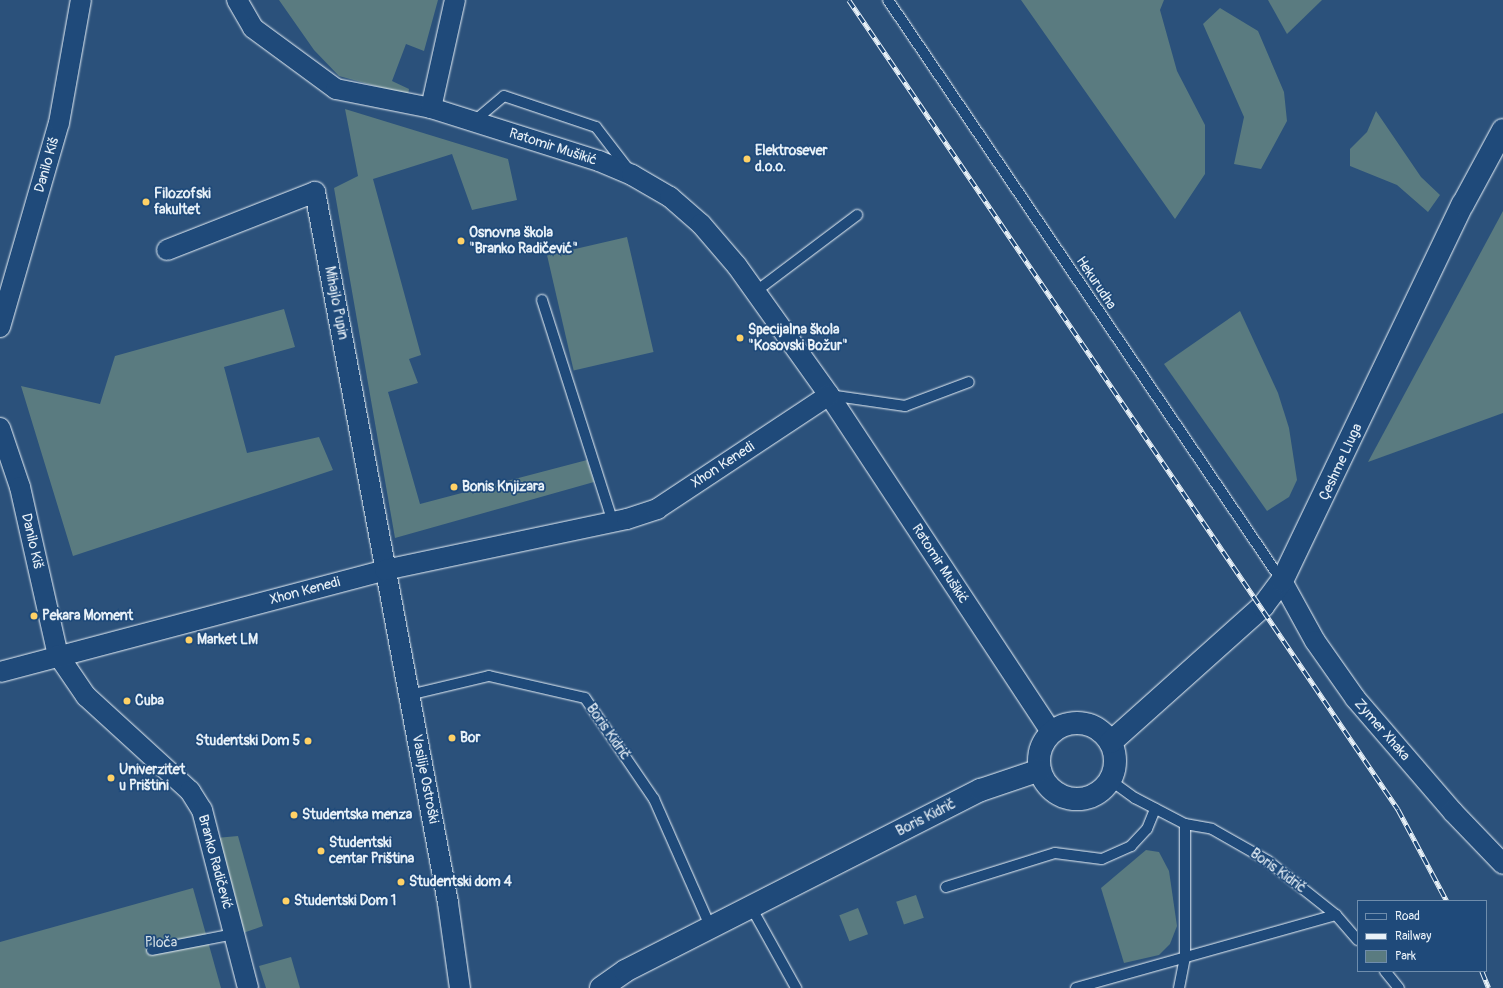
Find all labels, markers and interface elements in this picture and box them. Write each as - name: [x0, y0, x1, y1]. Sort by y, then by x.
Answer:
- street label: Ratomir Mušikić: [507, 125, 599, 169]
- street label: Danilo Kiš: [31, 136, 63, 194]
- place label: Elektrosever d.o.o.: [755, 143, 828, 176]
- marker: Elektrosever d.o.o.: [742, 154, 752, 164]
- place label: Filozofski fakultet: [154, 186, 211, 218]
- marker: Filozofski fakultet: [141, 197, 151, 207]
- place label: Osnovna škola "Branko Radičević": [469, 225, 578, 258]
- marker: Osnovna škola "Branko Radičević": [456, 236, 466, 246]
- street label: Hekurudha: [1072, 253, 1120, 313]
- street label: Mihajlo Pupin: [321, 265, 351, 341]
- place label: Specijalna škola "Kosovski Božur": [748, 322, 848, 354]
- marker: Specijalna škola "Kosovski Božur": [735, 333, 745, 343]
- street label: Çeshme Lluga: [1316, 421, 1366, 503]
- street label: Xhon Kenedi: [688, 438, 758, 492]
- place label: Bonis Knjizara: [462, 479, 544, 495]
- marker: Bonis Knjizara: [449, 482, 459, 492]
- street label: Danilo Kiš: [17, 512, 47, 570]
- street label: Ratomir Mušikić: [908, 521, 972, 607]
- street label: Xhon Kenedi: [268, 574, 342, 608]
- place label: Pekara Moment: [42, 608, 133, 624]
- marker: Pekara Moment: [29, 611, 39, 621]
- place label: Market LM: [197, 632, 258, 648]
- marker: Market LM: [184, 635, 194, 645]
- place label: Cuba: [135, 693, 164, 709]
- marker: Cuba: [122, 696, 132, 706]
- street label: Zymer Xhaka: [1351, 696, 1413, 764]
- street label: Boris Kidrič: [583, 701, 633, 763]
- place label: Bor: [460, 730, 480, 746]
- place label: Studentski Dom 5: [196, 733, 300, 749]
- street label: Vasilije Ostroški: [408, 733, 442, 825]
- marker: Bor: [447, 733, 457, 743]
- marker: Studentski Dom 5: [303, 736, 313, 746]
- place label: Univerzitet u Prištini: [119, 762, 185, 794]
- marker: Univerzitet u Prištini: [106, 773, 116, 783]
- street label: Boris Kidrič: [893, 796, 959, 840]
- place label: Studentska menza: [302, 807, 412, 823]
- marker: Studentska menza: [289, 810, 299, 820]
- street label: Branko Radičević: [194, 813, 236, 911]
- place label: Studentski centar Priština: [329, 835, 414, 868]
- street label: Boris Kidrič: [1247, 845, 1309, 897]
- marker: Studentski centar Priština: [316, 846, 326, 856]
- place label: Studentski dom 4: [409, 874, 512, 890]
- marker: Studentski dom 4: [396, 877, 406, 887]
- place label: Studentski Dom 1: [294, 893, 396, 909]
- marker: Studentski Dom 1: [281, 896, 291, 906]
- legend: [1357, 900, 1487, 972]
- text: Road: [1395, 909, 1420, 924]
- text: Railway: [1395, 929, 1431, 944]
- park label: Ploča: [145, 935, 177, 951]
- text: Park: [1395, 949, 1416, 964]

